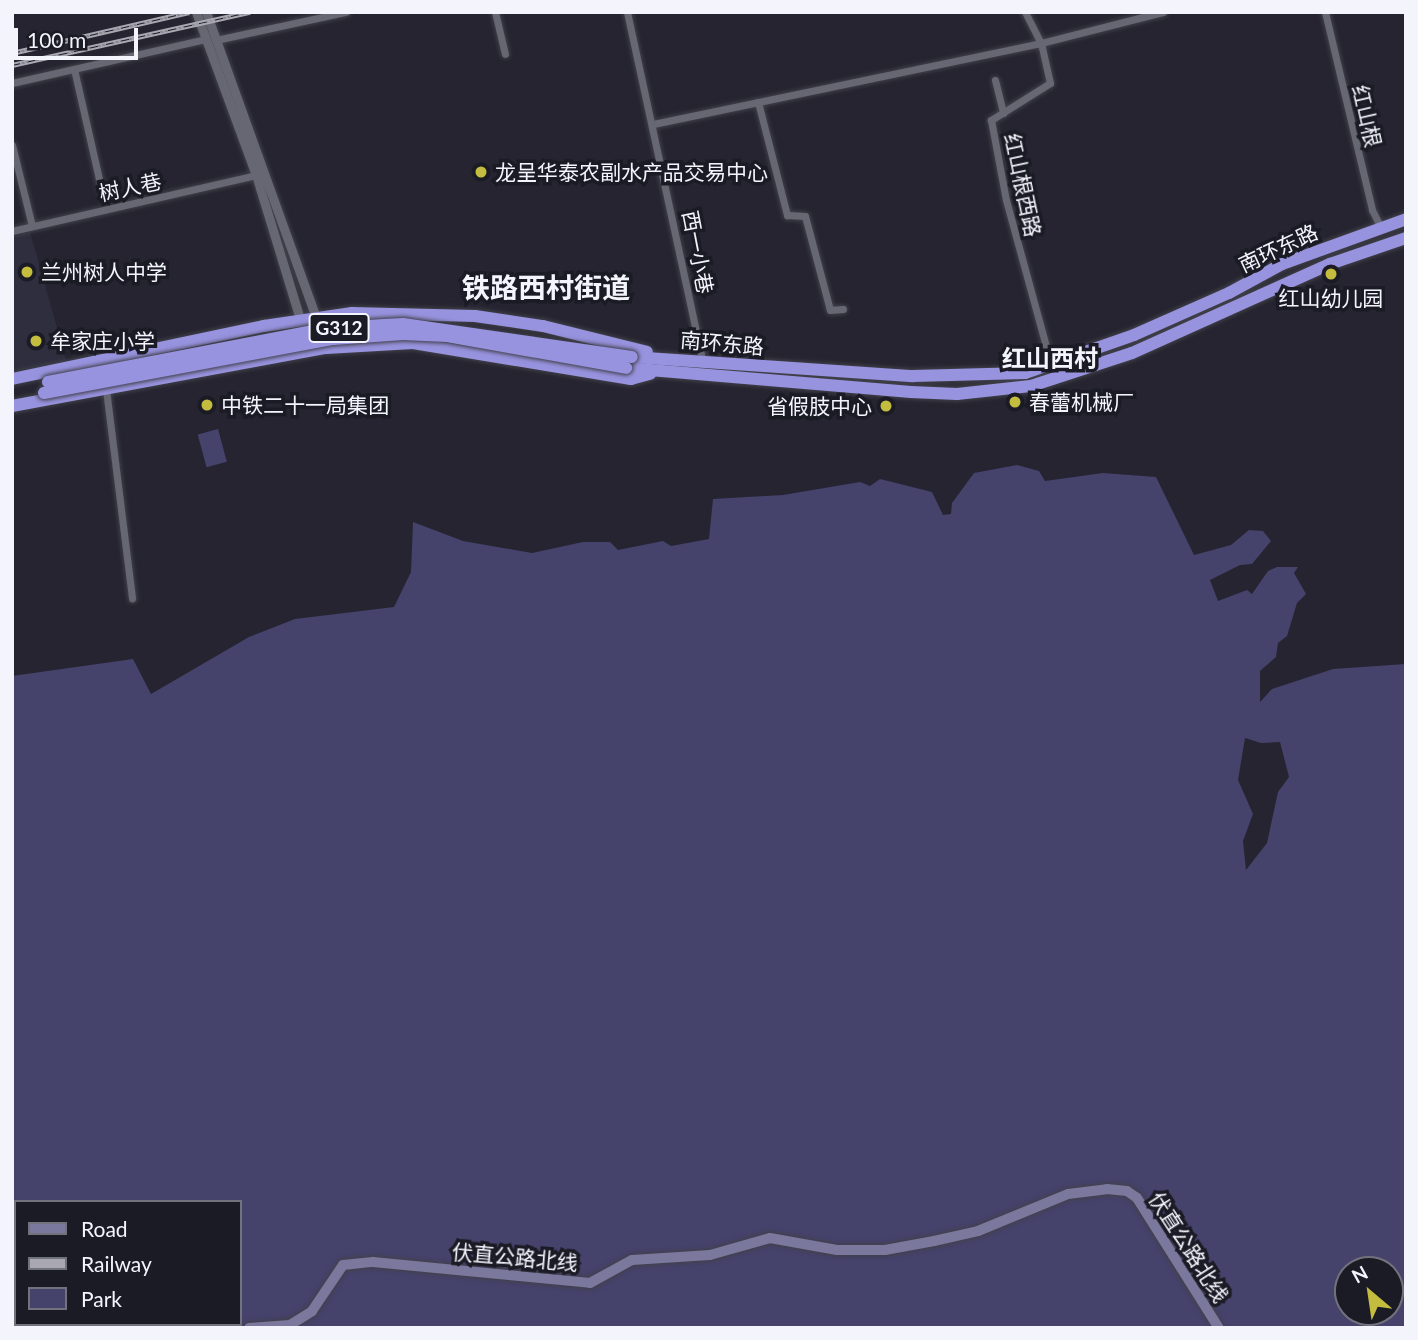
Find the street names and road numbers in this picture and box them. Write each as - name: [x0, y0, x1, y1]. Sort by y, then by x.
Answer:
- street label: 红山根: [1348, 82, 1386, 150]
- street label: 红山根西路: [1000, 131, 1046, 239]
- street label: 树人巷: [97, 168, 163, 206]
- street label: 西一小巷: [678, 208, 718, 296]
- street label: 南环东路: [1235, 219, 1321, 277]
- road number: G312: [308, 312, 370, 344]
- street label: 南环东路: [679, 327, 765, 359]
- street label: 伏直公路北线: [1144, 1187, 1234, 1307]
- street label: 伏直公路北线: [451, 1239, 579, 1275]

